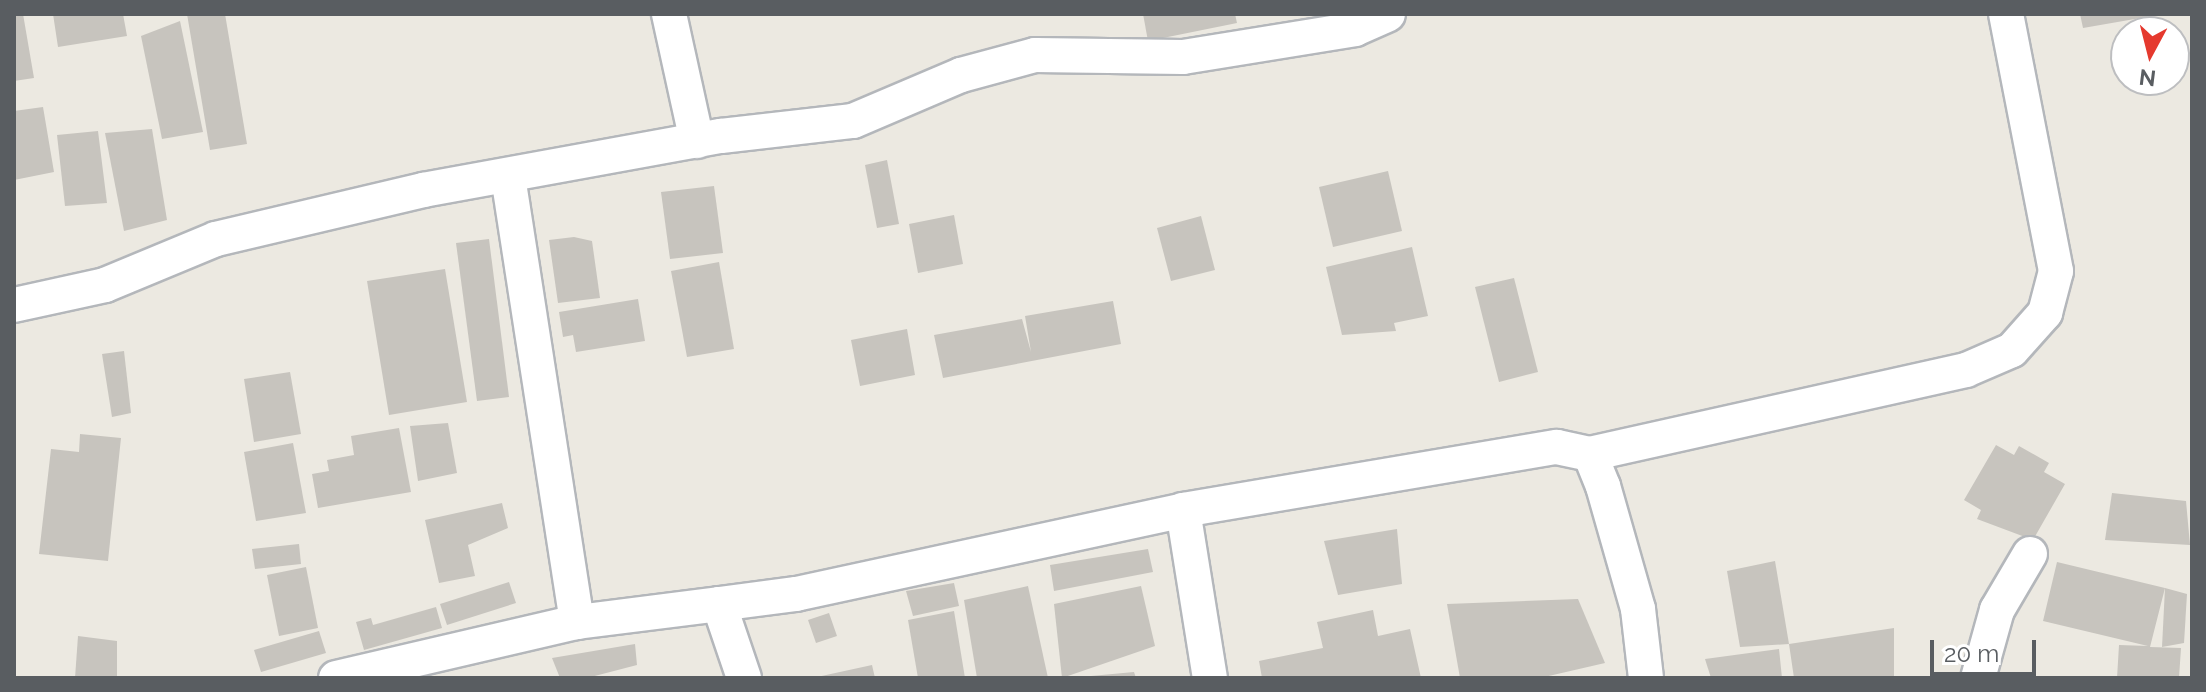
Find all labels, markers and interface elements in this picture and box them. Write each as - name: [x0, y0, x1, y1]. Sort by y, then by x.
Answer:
- north arrow: [2110, 16, 2190, 96]
- text: N: [2137, 64, 2157, 92]
- scale bar: [1934, 624, 2040, 674]
- text: 20 m: [1944, 639, 1999, 668]

